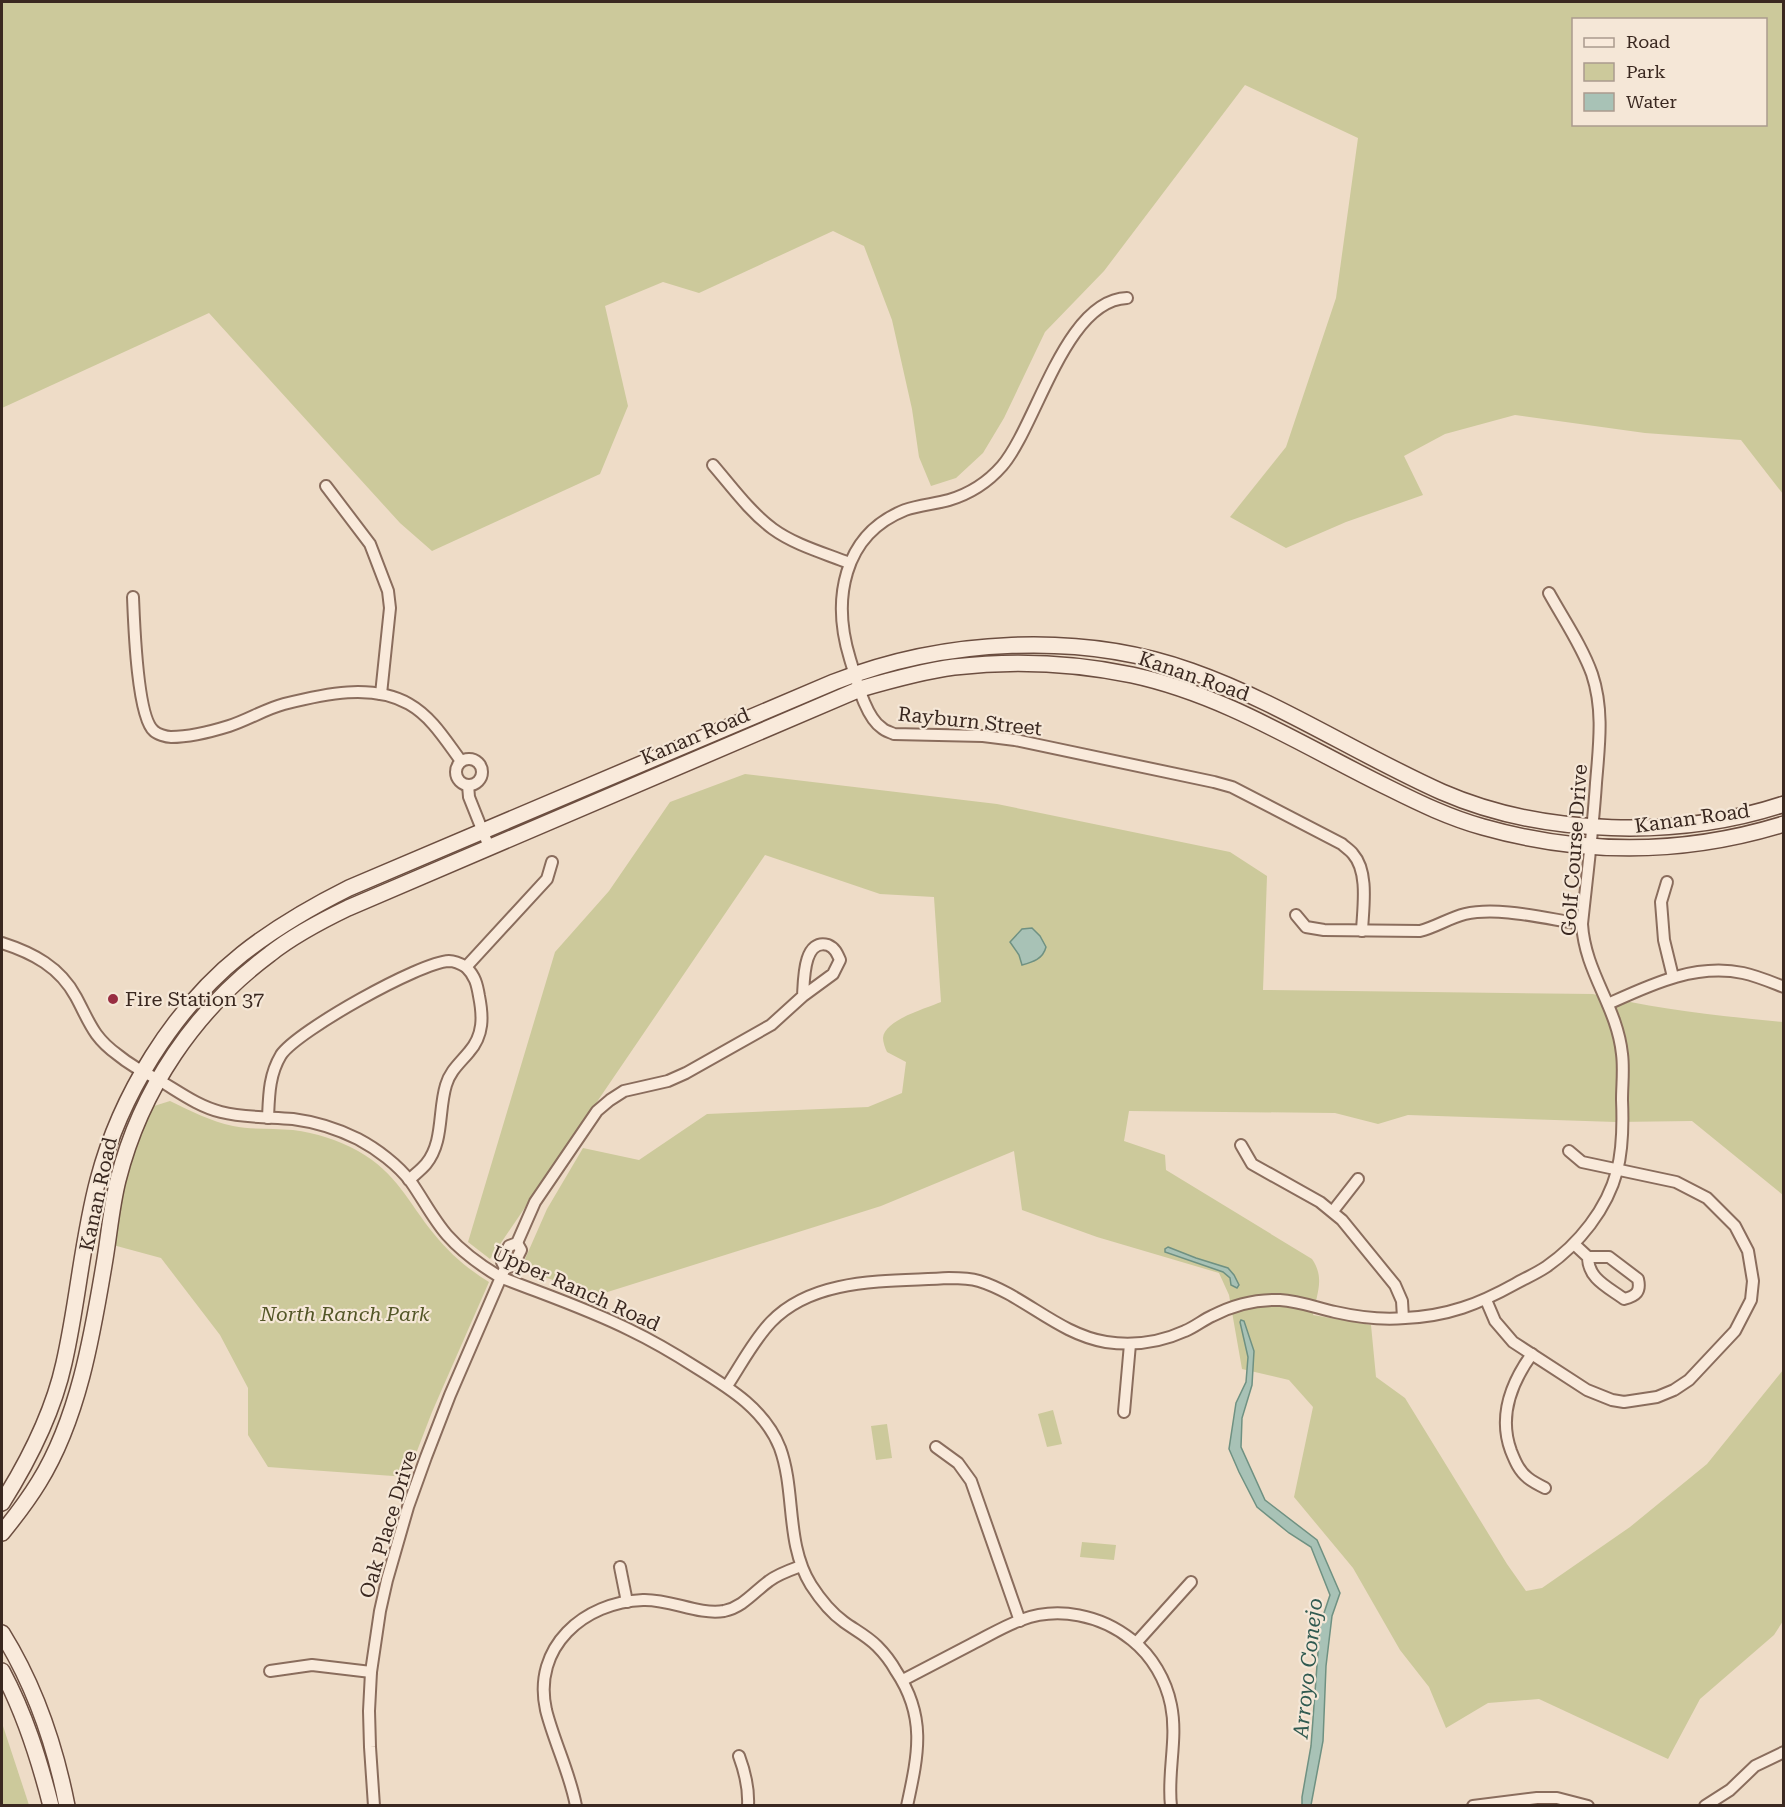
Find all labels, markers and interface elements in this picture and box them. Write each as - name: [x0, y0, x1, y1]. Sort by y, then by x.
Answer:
- legend: [1572, 18, 1767, 126]
- text: Road: [1626, 31, 1671, 52]
- text: Park: [1626, 61, 1666, 82]
- text: Water: [1626, 91, 1677, 112]
- street label: Kanan Road: [1135, 646, 1253, 706]
- street label: Rayburn Street: [897, 701, 1044, 741]
- street label: Kanan Road: [637, 702, 753, 770]
- street label: Golf Course Drive: [1556, 763, 1592, 937]
- street label: Kanan Road: [1633, 798, 1751, 838]
- place label: Fire Station 37: [125, 987, 264, 1011]
- marker: Fire Station 37: [106, 992, 120, 1006]
- street label: Kanan Road: [74, 1135, 122, 1253]
- street label: Upper Ranch Road: [488, 1240, 664, 1336]
- park label: North Ranch Park: [259, 1302, 430, 1326]
- street label: Oak Place Drive: [354, 1447, 422, 1601]
- water label: Arroyo Conejo: [1289, 1597, 1327, 1741]

